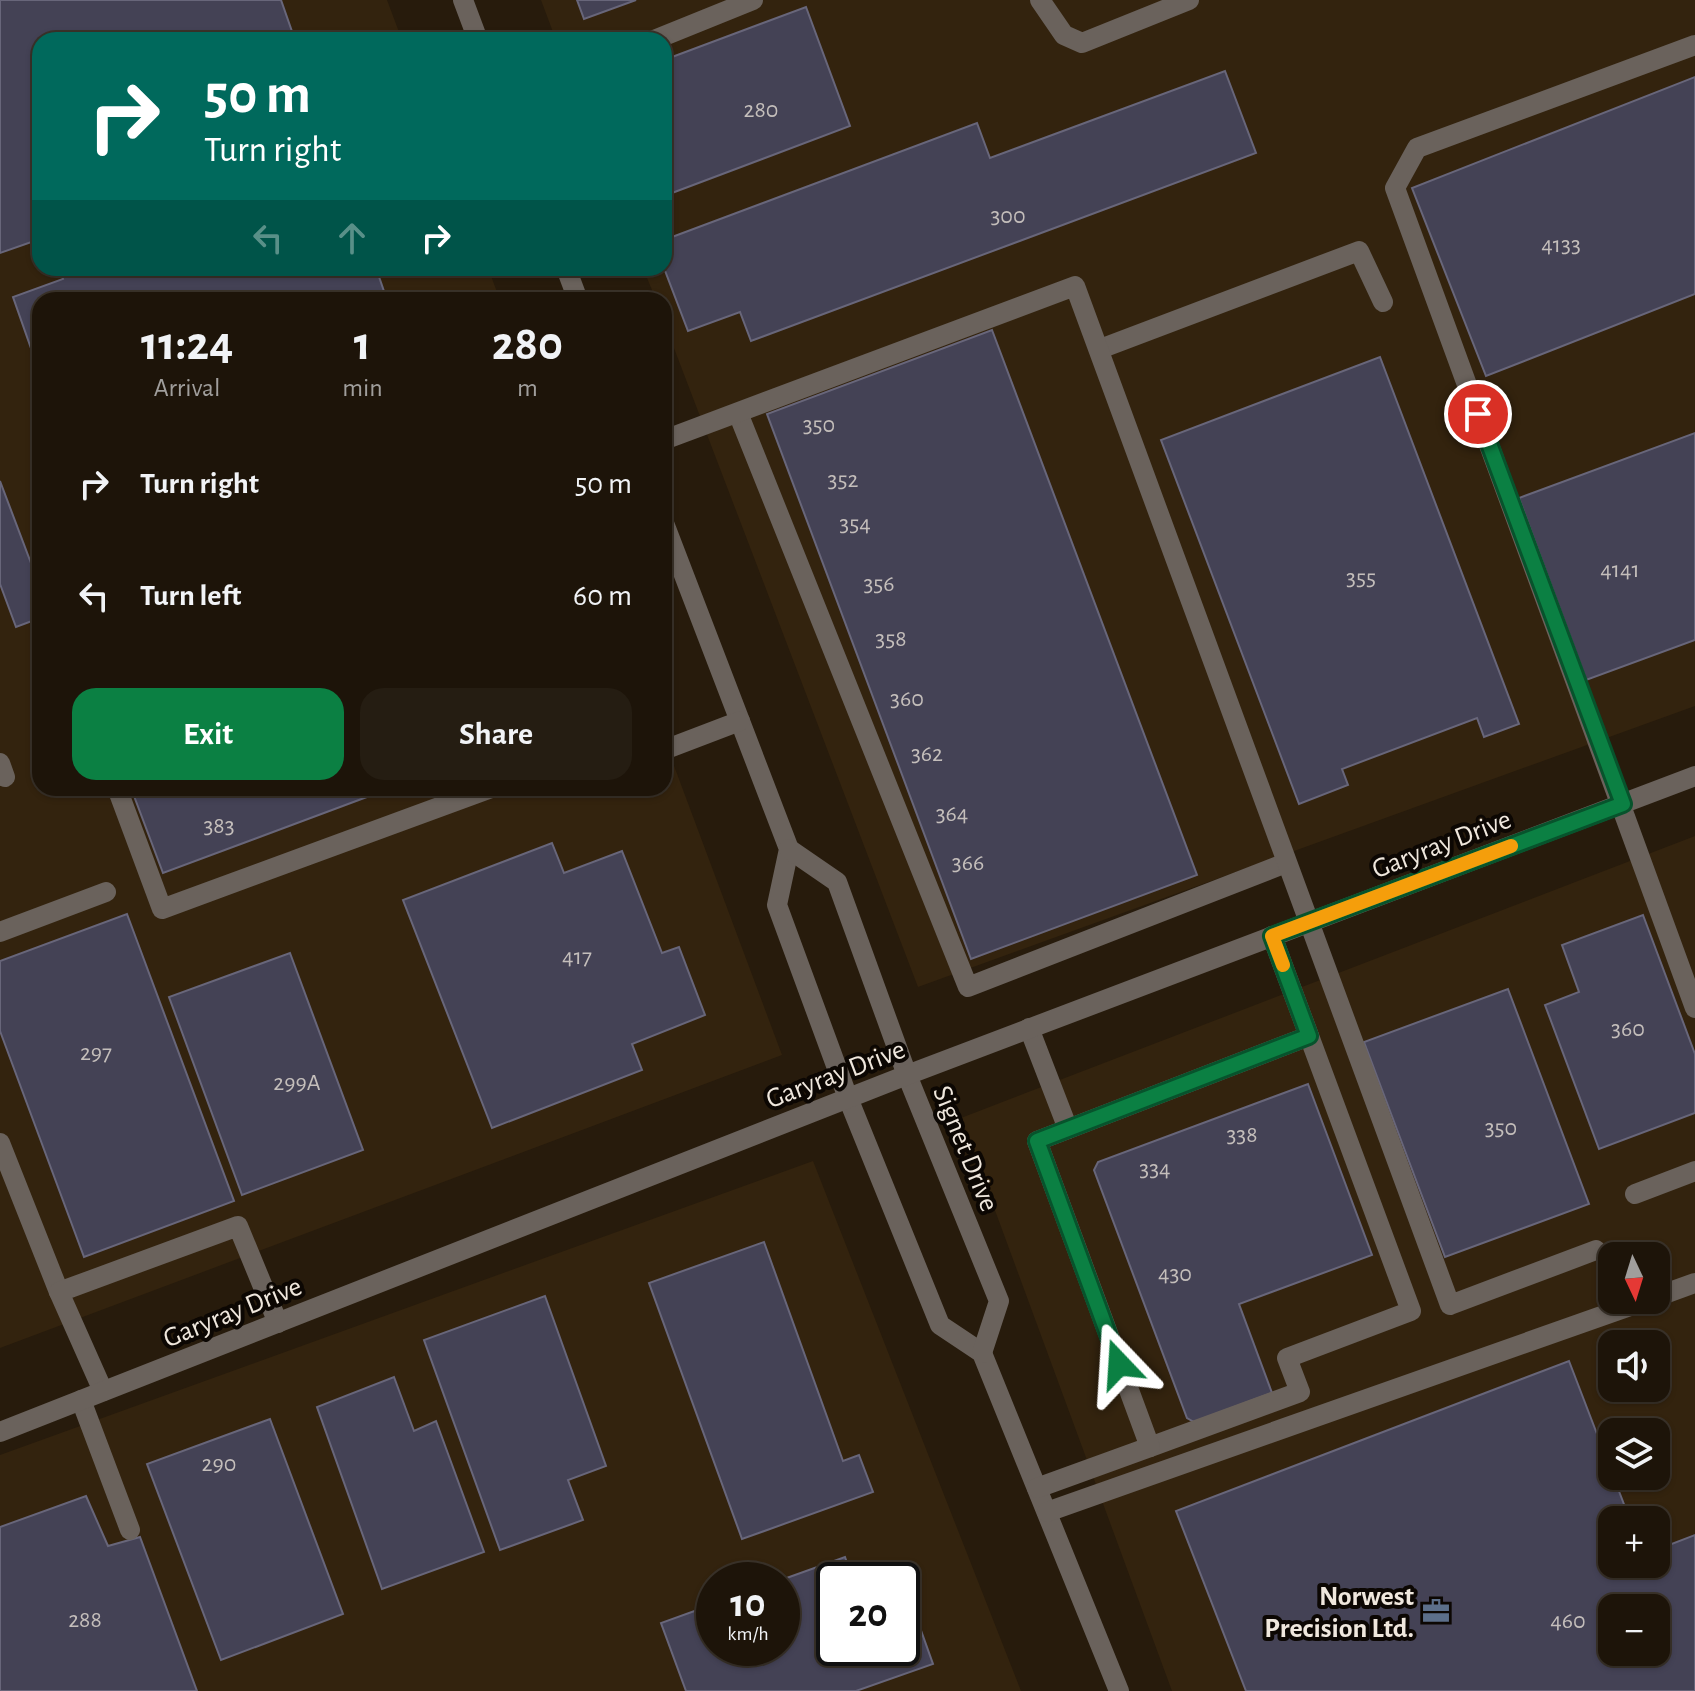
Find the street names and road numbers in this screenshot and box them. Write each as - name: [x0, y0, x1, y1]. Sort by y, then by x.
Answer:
- street label: Garyray Drive: [1368, 806, 1515, 884]
- street label: Garyray Drive: [762, 1036, 909, 1114]
- street label: Signet Drive: [927, 1082, 1003, 1216]
- street label: Garyray Drive: [160, 1272, 306, 1353]

